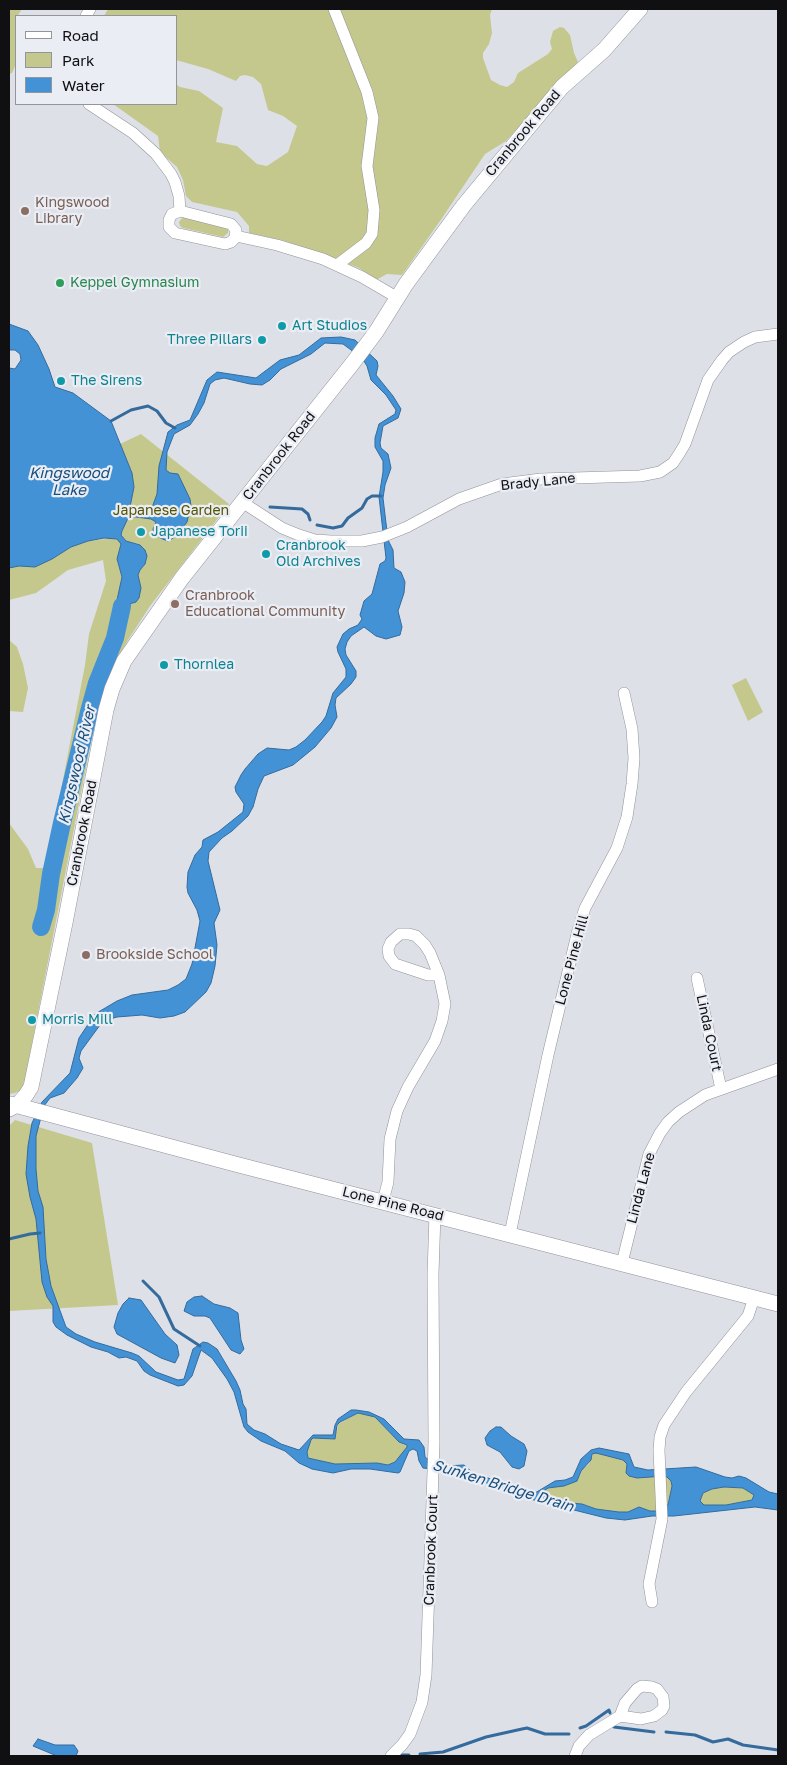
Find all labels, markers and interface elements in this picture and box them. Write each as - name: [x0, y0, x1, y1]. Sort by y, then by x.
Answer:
- legend: [15, 15, 178, 105]
- text: Road: [62, 26, 99, 44]
- text: Park: [62, 51, 94, 69]
- text: Water: [62, 76, 105, 94]
- street label: Cranbrook Road: [482, 86, 564, 180]
- place label: Kingswood Library: [35, 195, 110, 228]
- marker: Kingswood Library: [19, 205, 31, 217]
- place label: Keppel Gymnasium: [70, 275, 199, 291]
- marker: Keppel Gymnasium: [54, 277, 66, 289]
- place label: Art Studios: [292, 318, 367, 334]
- marker: Art Studios: [276, 320, 288, 332]
- place label: Three Pillars: [167, 332, 252, 348]
- marker: Three Pillars: [256, 334, 268, 346]
- place label: The Sirens: [71, 373, 142, 389]
- marker: The Sirens: [55, 375, 67, 387]
- street label: Cranbrook Road: [239, 408, 319, 504]
- water label: Kingswood Lake: [29, 464, 109, 499]
- street label: Brady Lane: [500, 470, 576, 494]
- park label: Japanese Garden: [113, 503, 229, 519]
- place label: Japanese Torii: [151, 524, 248, 540]
- marker: Japanese Torii: [135, 526, 147, 538]
- place label: Cranbrook Old Archives: [276, 538, 361, 570]
- marker: Cranbrook Old Archives: [260, 548, 272, 560]
- place label: Cranbrook Educational Community: [185, 588, 345, 620]
- marker: Cranbrook Educational Community: [169, 598, 181, 610]
- place label: Thornlea: [174, 657, 234, 673]
- marker: Thornlea: [158, 659, 170, 671]
- water label: Kingswood River: [55, 704, 99, 826]
- street label: Cranbrook Road: [63, 778, 101, 888]
- street label: Lone Pine Hill: [552, 913, 592, 1007]
- place label: Brookside School: [96, 947, 213, 963]
- marker: Brookside School: [80, 949, 92, 961]
- street label: Linda Court: [693, 993, 725, 1073]
- place label: Morris Mill: [42, 1012, 113, 1028]
- marker: Morris Mill: [26, 1014, 38, 1026]
- street label: Linda Lane: [623, 1151, 659, 1225]
- street label: Lone Pine Road: [341, 1183, 445, 1225]
- water label: Sunken Bridge Drain: [430, 1456, 576, 1516]
- street label: Cranbrook Court: [421, 1494, 441, 1606]

